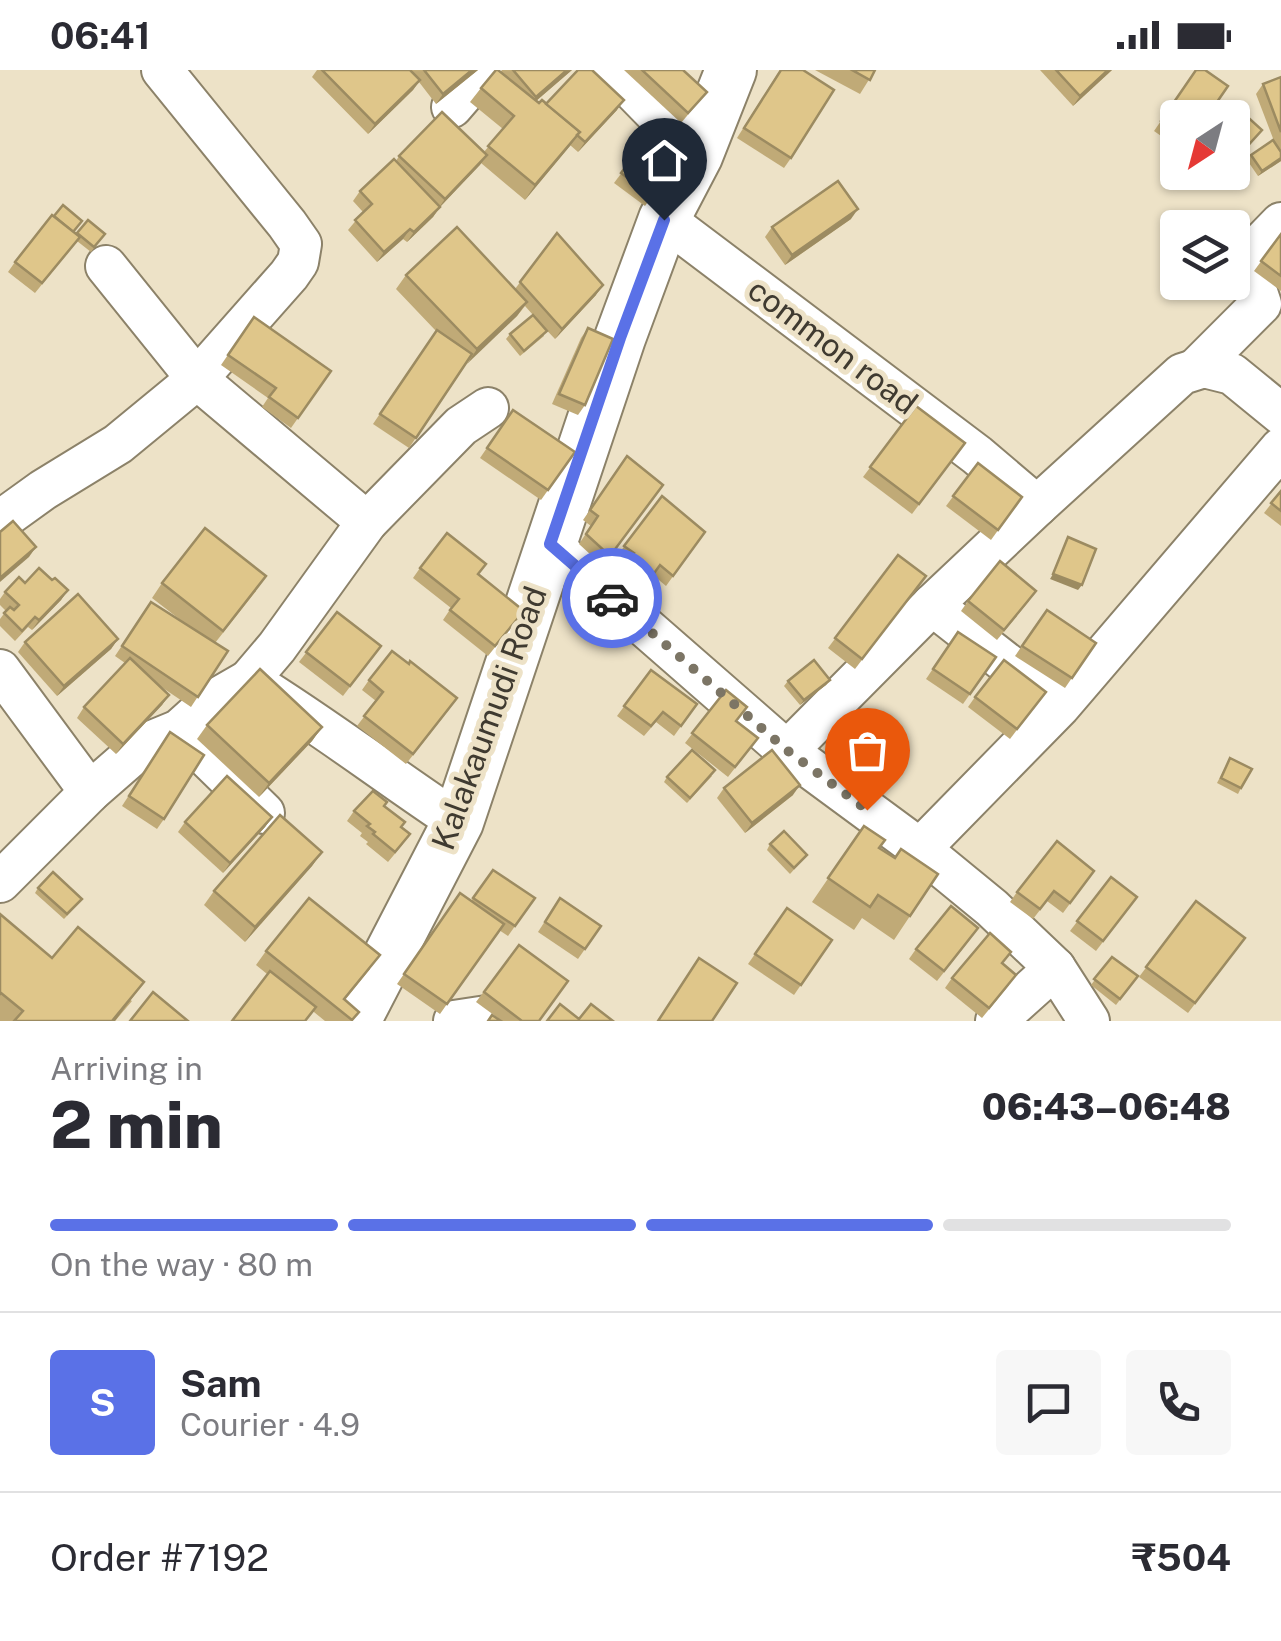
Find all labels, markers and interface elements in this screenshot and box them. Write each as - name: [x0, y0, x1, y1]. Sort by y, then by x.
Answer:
- text: 06:41: [50, 13, 151, 58]
- north arrow: [1160, 100, 1250, 190]
- map controls: [1160, 100, 1250, 300]
- pin: [622, 118, 707, 221]
- icon: home: [637, 133, 692, 188]
- button: layers: [1160, 210, 1250, 300]
- street label: common road: [741, 270, 925, 422]
- courier: [562, 548, 662, 648]
- icon: car: [585, 571, 640, 626]
- street label: Kalakaumudi Road: [424, 581, 554, 855]
- pin: [825, 708, 910, 811]
- icon: bag: [840, 723, 895, 778]
- text: Arriving in: [50, 1050, 203, 1087]
- text: 06:43–06:48: [982, 1084, 1231, 1129]
- text: 2 min: [50, 1086, 223, 1163]
- text: On the way · 80 m: [50, 1246, 313, 1283]
- button: chat: [996, 1350, 1101, 1455]
- button: phone: [1126, 1350, 1231, 1455]
- text: Sam: [180, 1361, 262, 1406]
- text: S: [89, 1380, 116, 1425]
- text: Courier · 4.9: [180, 1406, 360, 1443]
- text: Order #7192: [50, 1535, 269, 1580]
- text: ₹504: [1132, 1535, 1231, 1580]

